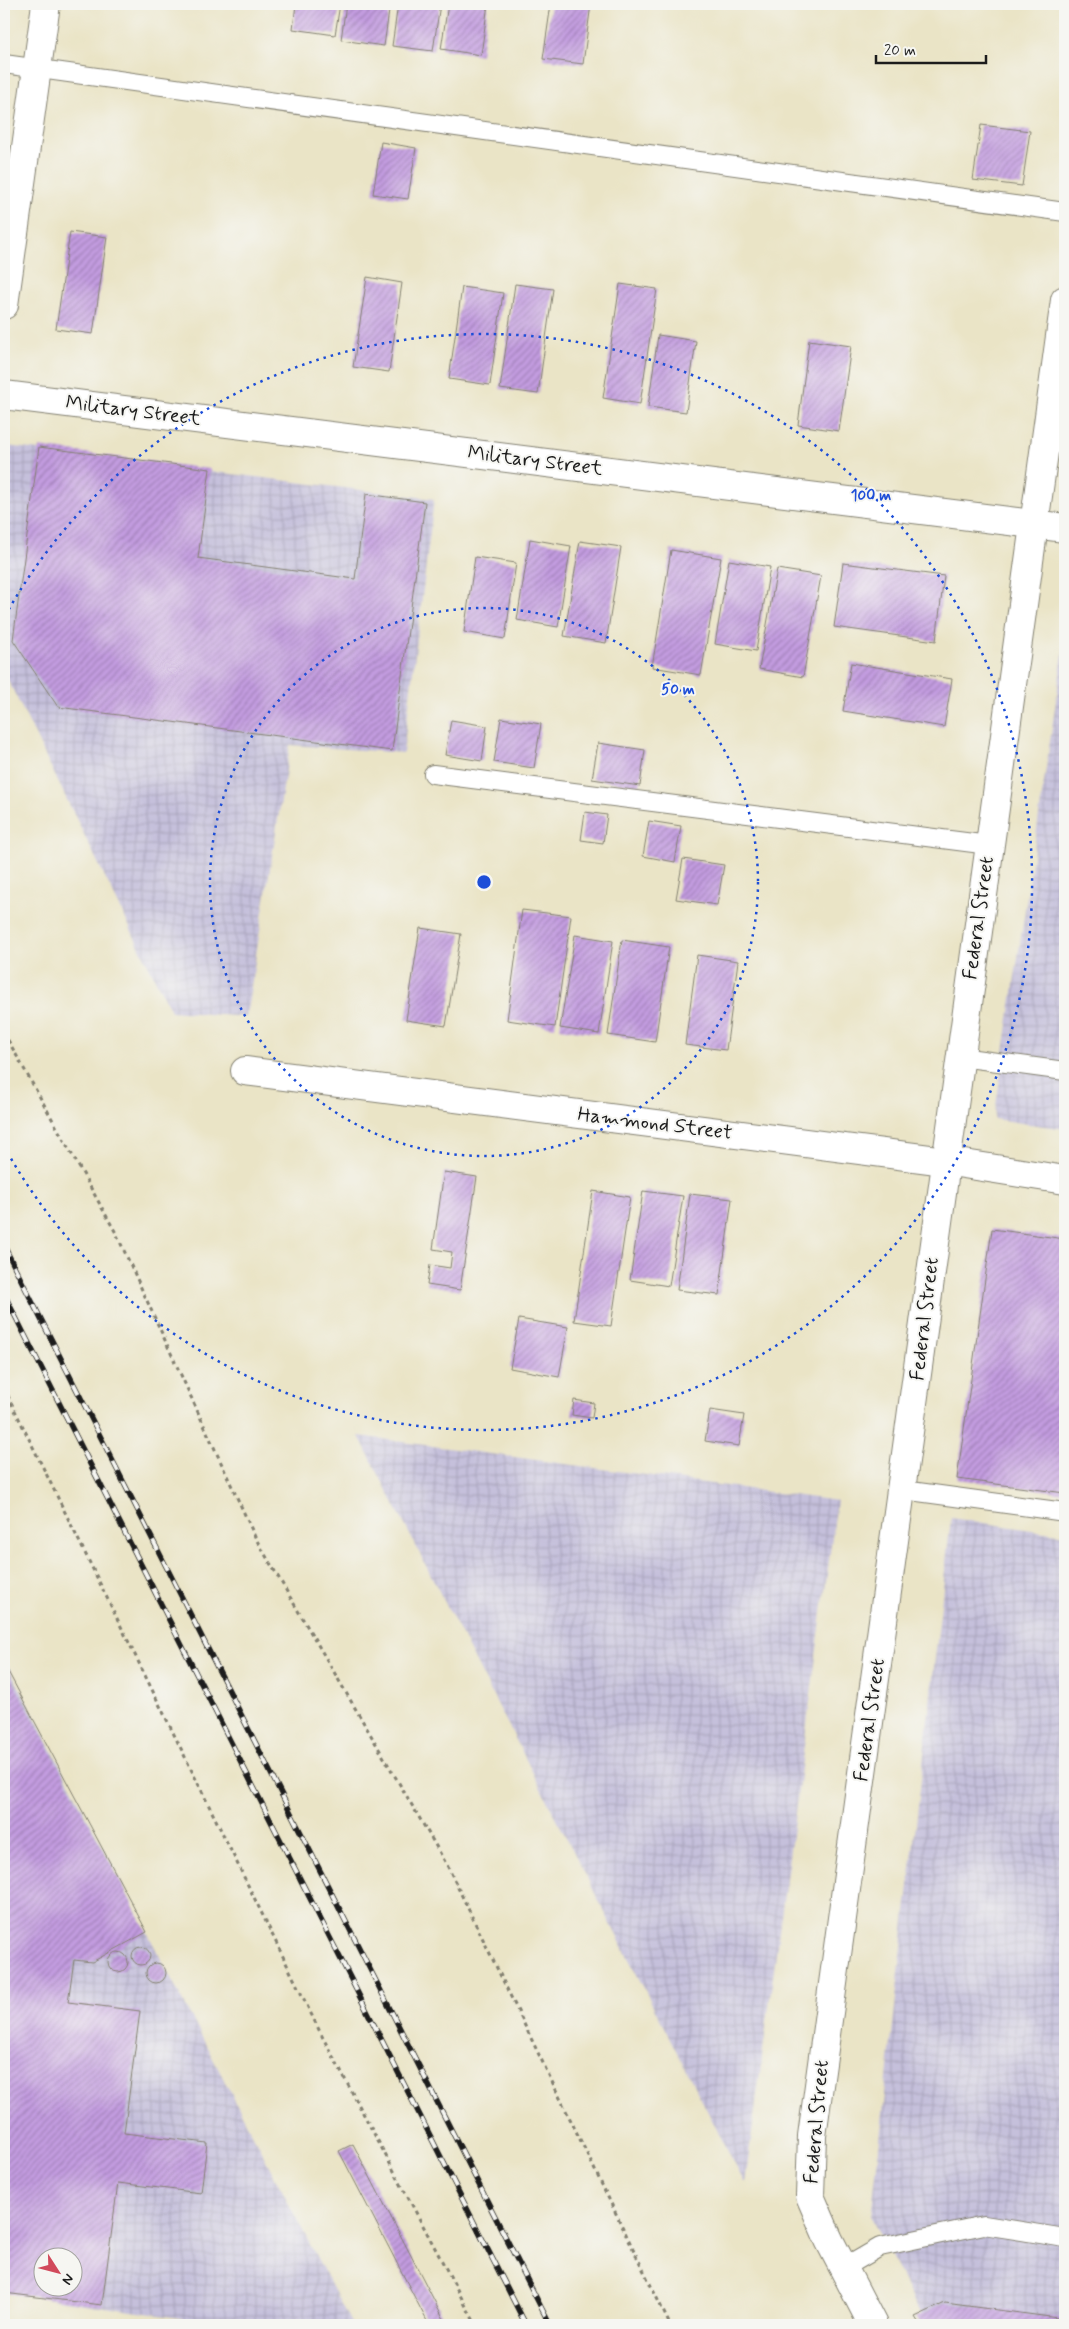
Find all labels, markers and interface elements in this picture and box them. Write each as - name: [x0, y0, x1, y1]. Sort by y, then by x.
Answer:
- scale bar: [876, 32, 986, 64]
- text: 20 m: [884, 41, 916, 61]
- street label: Military Street: [64, 389, 202, 433]
- street label: Military Street: [466, 439, 604, 483]
- text: 100 m: [851, 486, 891, 506]
- text: 50 m: [661, 680, 695, 700]
- street label: Federal Street: [957, 855, 1001, 981]
- centre of rings: [475, 873, 493, 891]
- street label: Hammond Street: [576, 1101, 734, 1147]
- street label: Federal Street: [904, 1256, 946, 1382]
- street label: Federal Street: [848, 1657, 892, 1783]
- street label: Federal Street: [798, 2059, 836, 2185]
- north arrow: [32, 2246, 82, 2296]
- text: N: [58, 2270, 78, 2288]

